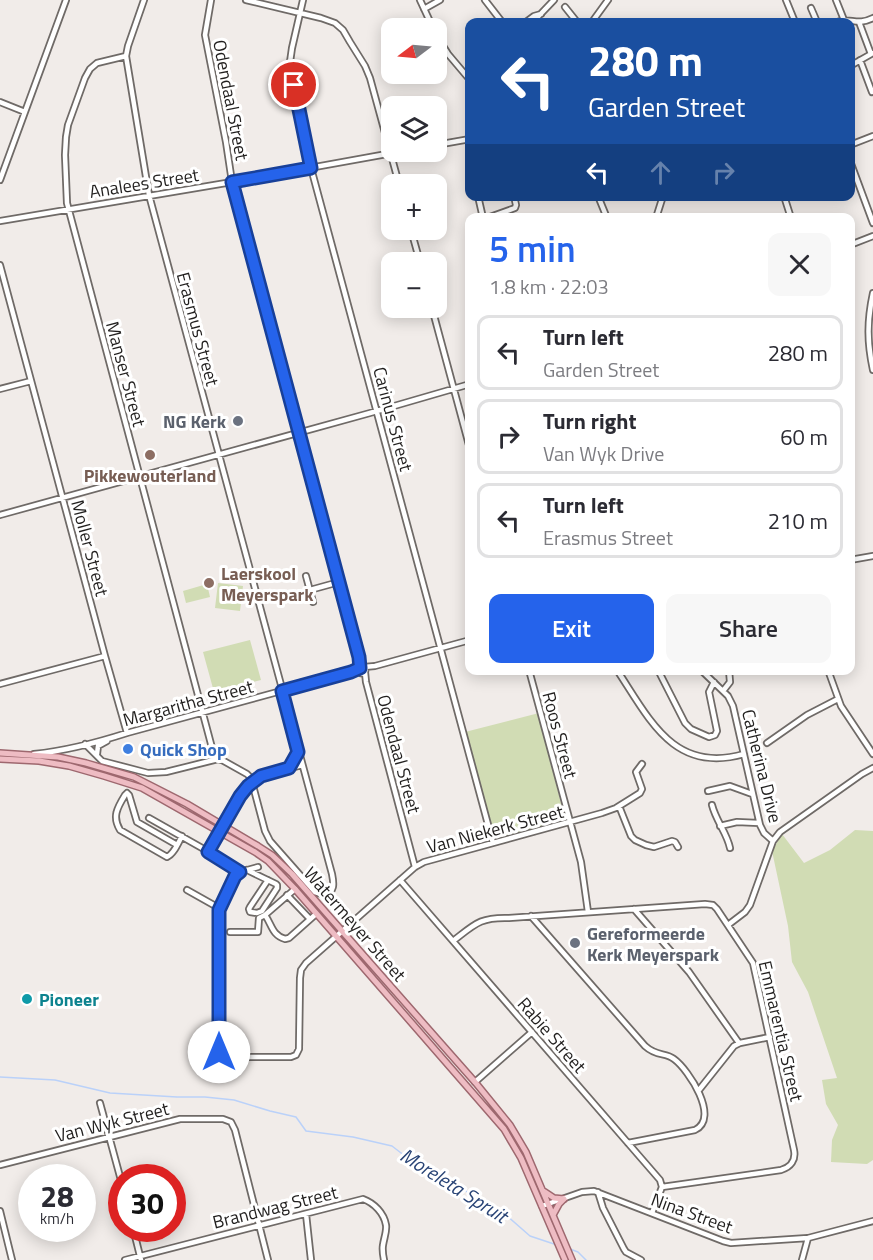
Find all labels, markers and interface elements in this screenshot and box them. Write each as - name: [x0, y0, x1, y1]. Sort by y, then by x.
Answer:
- north arrow: [381, 18, 447, 84]
- map controls: [381, 18, 447, 318]
- text: 280 m: [588, 28, 703, 92]
- street label: Odendaal Street: [206, 37, 256, 163]
- icon: left: [489, 42, 567, 120]
- pin: [268, 59, 319, 110]
- icon: arrive: [277, 68, 310, 101]
- text: Garden Street: [588, 86, 745, 127]
- button: layers: [381, 96, 447, 162]
- icon: left: [581, 156, 614, 189]
- icon: ahead: [644, 156, 677, 189]
- icon: right: [707, 156, 740, 189]
- street label: Analees Street: [87, 161, 201, 205]
- button: +: [381, 174, 447, 240]
- text: 5 min: [489, 221, 576, 276]
- button: close: [768, 233, 831, 296]
- button: −: [381, 252, 447, 318]
- street label: Erasmus Street: [170, 269, 226, 390]
- text: 1.8 km · 22:03: [489, 271, 609, 302]
- street label: Manser Street: [99, 318, 153, 430]
- text: Turn left: [543, 320, 624, 354]
- icon: left: [492, 336, 525, 369]
- text: 280 m: [768, 336, 828, 370]
- text: Garden Street: [543, 354, 659, 385]
- street label: Carinus Street: [366, 364, 420, 475]
- text: Turn right: [543, 404, 637, 438]
- place label: NG Kerk: [163, 408, 227, 435]
- marker: NG Kerk: [231, 414, 245, 428]
- icon: right: [492, 420, 525, 453]
- text: 60 m: [780, 420, 828, 454]
- text: Van Wyk Drive: [543, 438, 664, 469]
- marker: Pikkewouterland: [143, 448, 157, 462]
- place label: Pikkewouterland: [84, 462, 216, 489]
- text: Turn left: [543, 488, 624, 522]
- street label: Moller Street: [64, 497, 116, 600]
- icon: left: [492, 504, 525, 537]
- text: 210 m: [768, 504, 828, 538]
- text: Erasmus Street: [543, 522, 673, 553]
- place label: Laerskool Meyerspark: [221, 560, 314, 608]
- marker: Laerskool Meyerspark: [202, 576, 216, 590]
- button: Exit: [489, 594, 654, 663]
- button: Share: [666, 594, 831, 663]
- street label: Margaritha Street: [120, 672, 257, 733]
- street label: Roos Street: [535, 689, 585, 782]
- street label: Odendaal Street: [370, 691, 428, 817]
- street label: Catherina Drive: [735, 706, 789, 826]
- place label: Quick Shop: [140, 736, 227, 763]
- marker: Quick Shop: [121, 742, 135, 756]
- street label: Van Niekerk Street: [424, 798, 567, 860]
- street label: Watermeyer Street: [297, 861, 413, 988]
- place label: Gereformeerde Kerk Meyerspark: [587, 920, 720, 968]
- marker: Gereformeerde Kerk Meyerspark: [568, 936, 582, 950]
- street label: Emmarentia Street: [752, 958, 810, 1105]
- place label: Pioneer: [39, 986, 99, 1013]
- street label: Rabie Street: [511, 991, 593, 1079]
- marker: Pioneer: [20, 992, 34, 1006]
- position arrow: [187, 1020, 251, 1084]
- street label: Van Wyk Street: [52, 1095, 172, 1149]
- water label: Moreleta Spruit: [394, 1140, 516, 1232]
- speed limit sign: 30: [108, 1164, 186, 1242]
- text: 28: [40, 1173, 74, 1219]
- street label: Brandwag Street: [210, 1178, 341, 1236]
- street label: Nina Street: [647, 1186, 737, 1240]
- text: km/h: [40, 1207, 74, 1230]

